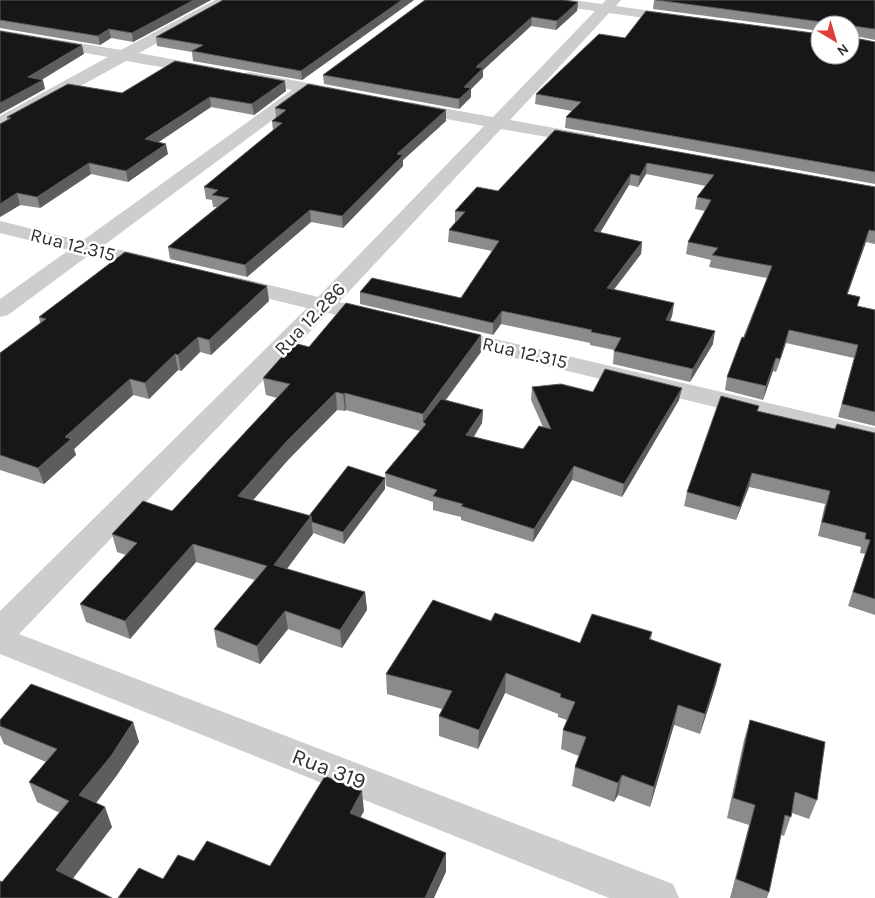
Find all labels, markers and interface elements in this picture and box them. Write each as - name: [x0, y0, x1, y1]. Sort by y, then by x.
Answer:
- north arrow: [810, 15, 860, 65]
- text: N: [834, 40, 852, 60]
- street label: Rua 12.315: [28, 224, 118, 266]
- street label: Rua 12.286: [270, 278, 350, 360]
- street label: Rua 12.315: [480, 332, 570, 374]
- street label: Rua 319: [288, 743, 370, 795]

